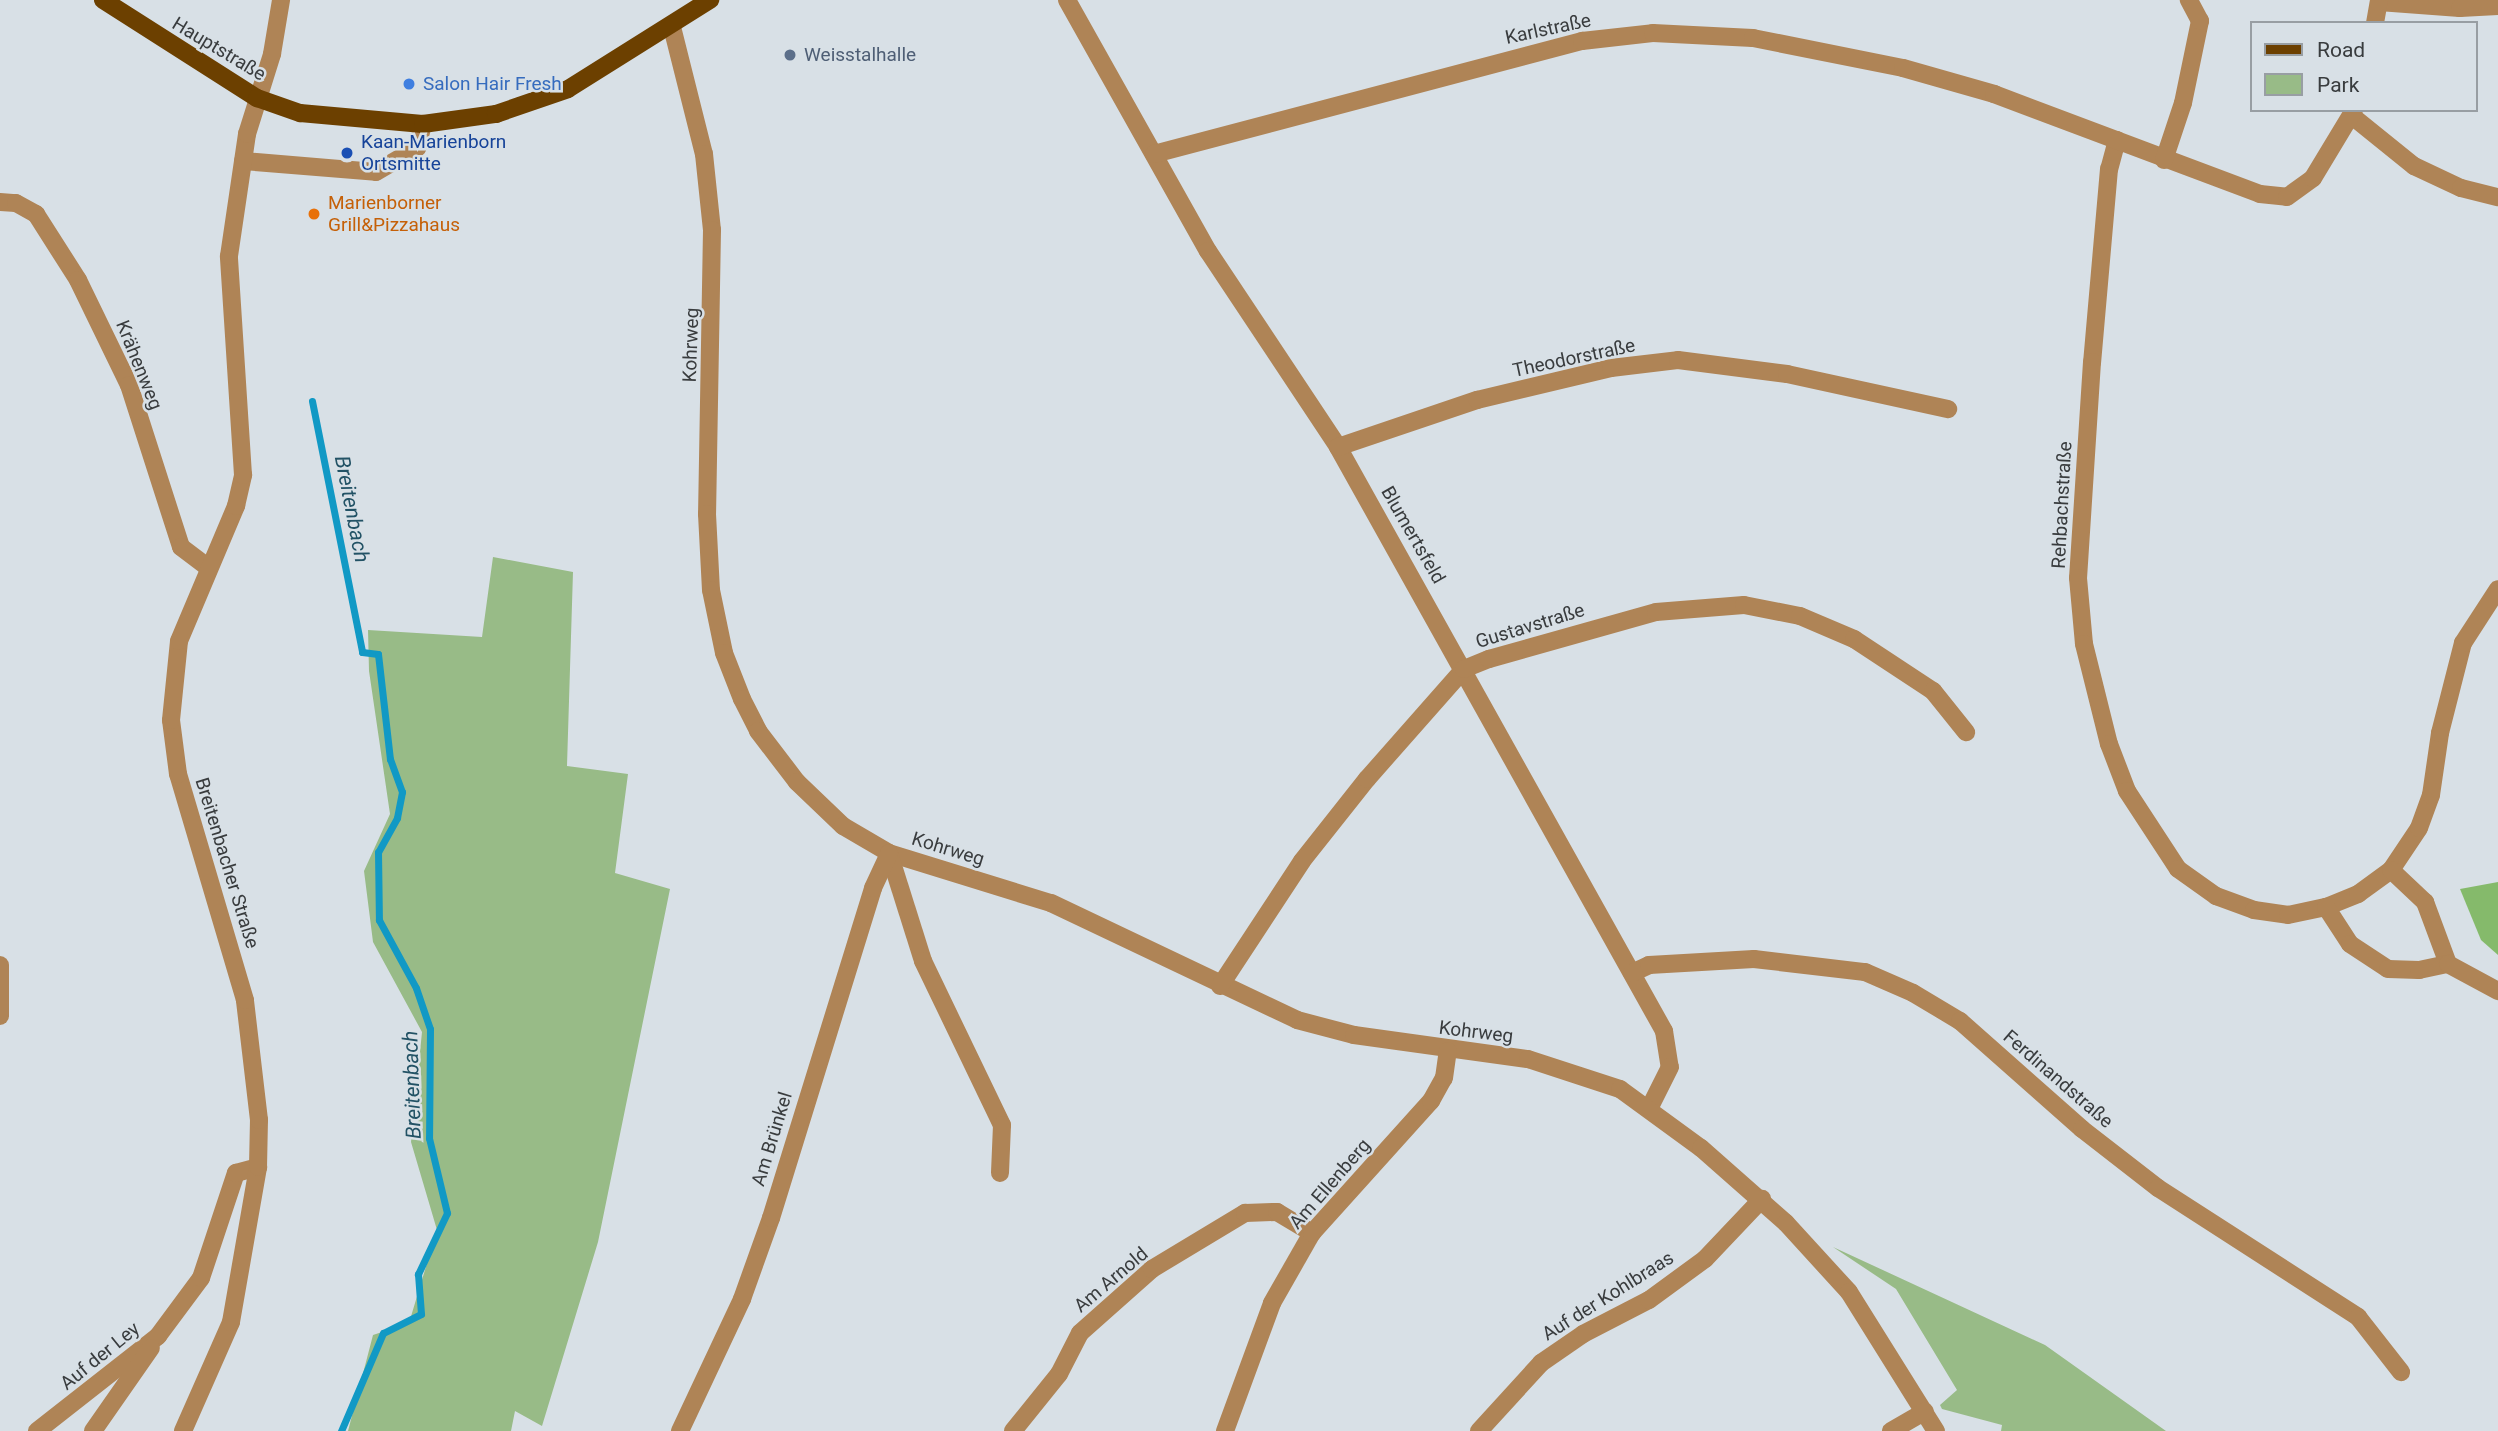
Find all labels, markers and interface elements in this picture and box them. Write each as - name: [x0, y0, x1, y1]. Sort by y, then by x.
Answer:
- street label: Karlstraße: [1503, 9, 1593, 49]
- street label: Hauptstraße: [168, 12, 270, 86]
- legend: [2250, 21, 2477, 112]
- text: Road: [2317, 38, 2365, 62]
- place label: Weisstalhalle: [804, 44, 916, 66]
- marker: Weisstalhalle: [782, 47, 798, 63]
- place label: Salon Hair Fresh: [423, 73, 562, 95]
- text: Park: [2317, 73, 2359, 97]
- marker: Salon Hair Fresh: [401, 76, 417, 92]
- place label: Kaan-Marienborn Ortsmitte: [361, 131, 506, 175]
- marker: Kaan-Marienborn Ortsmitte: [339, 145, 355, 161]
- place label: Marienborner Grill&Pizzahaus: [328, 192, 460, 236]
- marker: Marienborner Grill&Pizzahaus: [306, 206, 322, 222]
- street label: Kohrweg: [678, 307, 704, 383]
- street label: Krähenweg: [111, 317, 167, 413]
- street label: Theodorstraße: [1511, 334, 1637, 382]
- street label: Rehbachstraße: [2047, 441, 2077, 569]
- water label: Breitenbach: [329, 453, 375, 565]
- street label: Blumertsfeld: [1376, 482, 1450, 588]
- street label: Gustavstraße: [1473, 599, 1587, 653]
- street label: Breitenbacher Straße: [190, 775, 264, 951]
- street label: Kohrweg: [909, 827, 987, 871]
- street label: Kohrweg: [1438, 1016, 1514, 1048]
- street label: Ferdinandstraße: [1999, 1025, 2117, 1133]
- water label: Breitenbach: [398, 1030, 426, 1140]
- street label: Am Brünkel: [747, 1089, 797, 1189]
- street label: Am Ellenberg: [1285, 1134, 1375, 1234]
- street label: Am Arnold: [1069, 1243, 1153, 1317]
- street label: Auf der Kohlbraas: [1538, 1246, 1678, 1346]
- street label: Auf der Ley: [56, 1317, 144, 1395]

